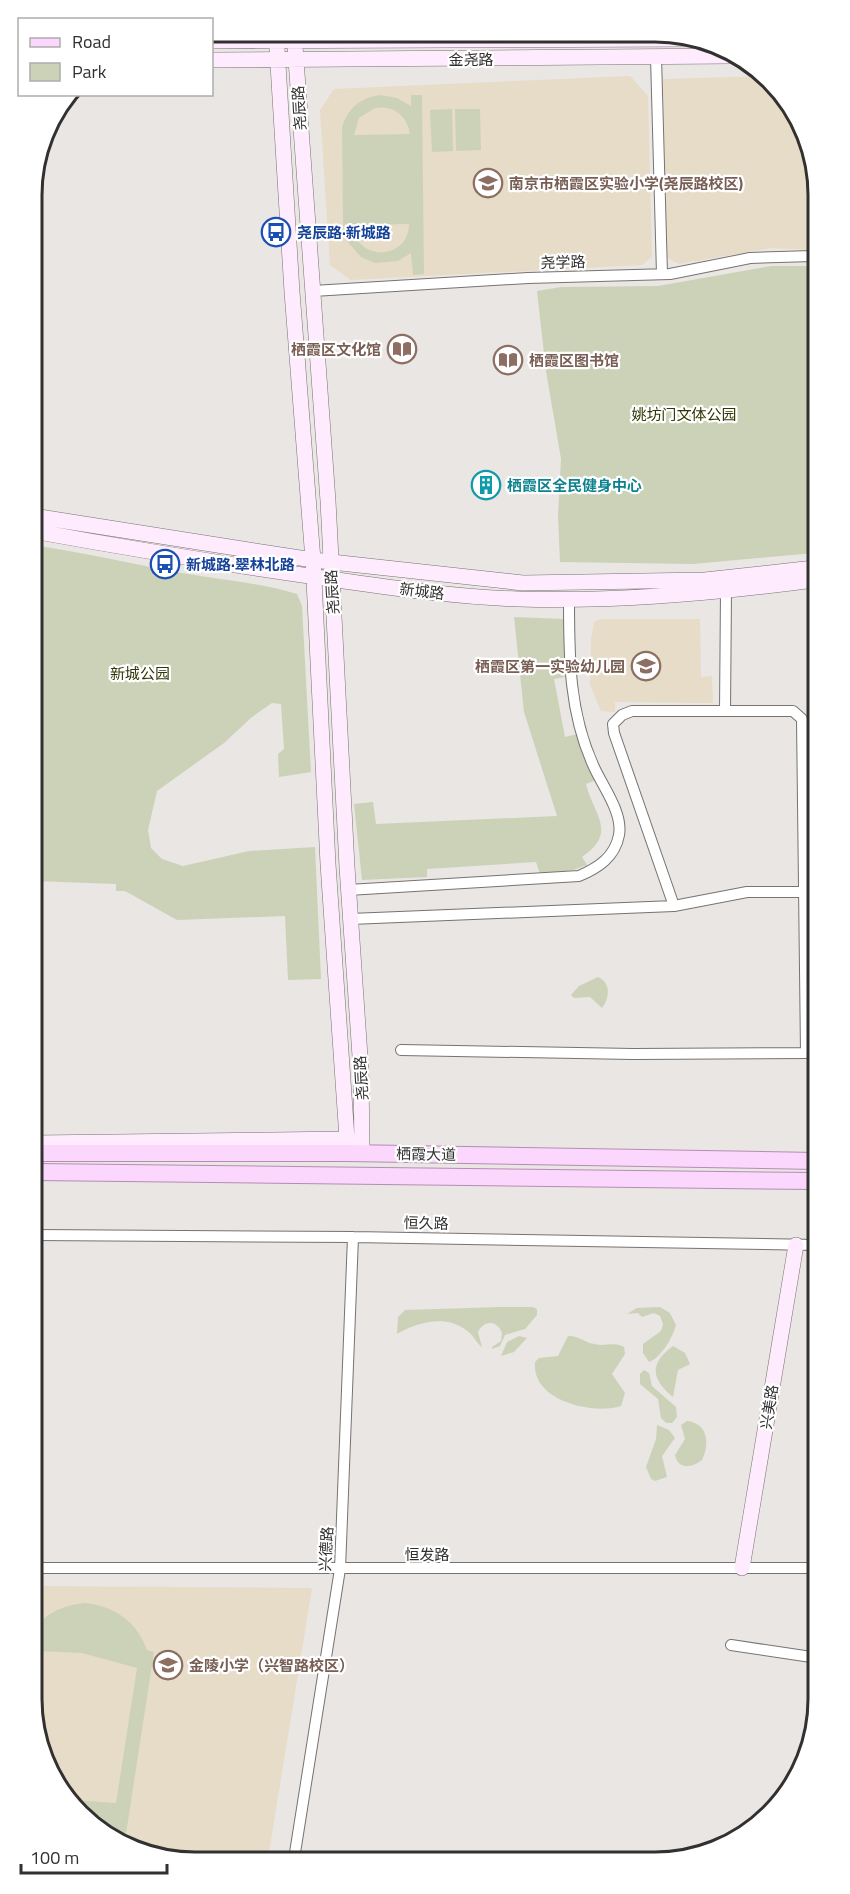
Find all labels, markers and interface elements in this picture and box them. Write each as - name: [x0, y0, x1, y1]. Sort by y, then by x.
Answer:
- legend: [18, 18, 213, 96]
- text: Road: [72, 28, 111, 55]
- street label: 金尧路: [448, 48, 494, 71]
- text: Park: [72, 58, 107, 85]
- street label: 尧辰路: [286, 85, 312, 131]
- school or university icon: 南京市栖霞区实验小学(尧辰路校区): [472, 167, 504, 199]
- place label: 南京市栖霞区实验小学(尧辰路校区): [509, 172, 744, 195]
- bus stop icon: 尧辰路·新城路: [260, 216, 292, 248]
- place label: 尧辰路·新城路: [297, 221, 391, 244]
- street label: 尧学路: [540, 250, 586, 274]
- library icon: 栖霞区文化馆: [386, 333, 418, 365]
- place label: 栖霞区文化馆: [291, 338, 381, 361]
- library icon: 栖霞区图书馆: [492, 344, 524, 376]
- place label: 栖霞区图书馆: [529, 349, 619, 372]
- park label: 姚坊门文体公园: [631, 403, 737, 426]
- building icon: 栖霞区全民健身中心: [470, 469, 502, 501]
- place label: 栖霞区全民健身中心: [507, 474, 642, 497]
- bus stop icon: 新城路·翠林北路: [149, 548, 181, 580]
- place label: 新城路·翠林北路: [186, 553, 295, 576]
- street label: 尧辰路: [319, 569, 345, 615]
- street label: 新城路: [398, 577, 446, 605]
- school or university icon: 栖霞区第一实验幼儿园: [630, 650, 662, 682]
- place label: 栖霞区第一实验幼儿园: [475, 655, 625, 678]
- park label: 新城公园: [110, 662, 170, 685]
- street label: 尧辰路: [348, 1055, 374, 1101]
- street label: 栖霞大道: [396, 1142, 456, 1166]
- street label: 恒久路: [403, 1211, 449, 1235]
- street label: 兴美路: [754, 1383, 784, 1431]
- street label: 兴德路: [313, 1526, 339, 1572]
- street label: 恒发路: [404, 1543, 450, 1566]
- school or university icon: 金陵小学（兴智路校区）: [152, 1649, 184, 1681]
- place label: 金陵小学（兴智路校区）: [189, 1654, 354, 1677]
- scale bar: [21, 1837, 166, 1875]
- text: 100 m: [30, 1844, 79, 1871]

